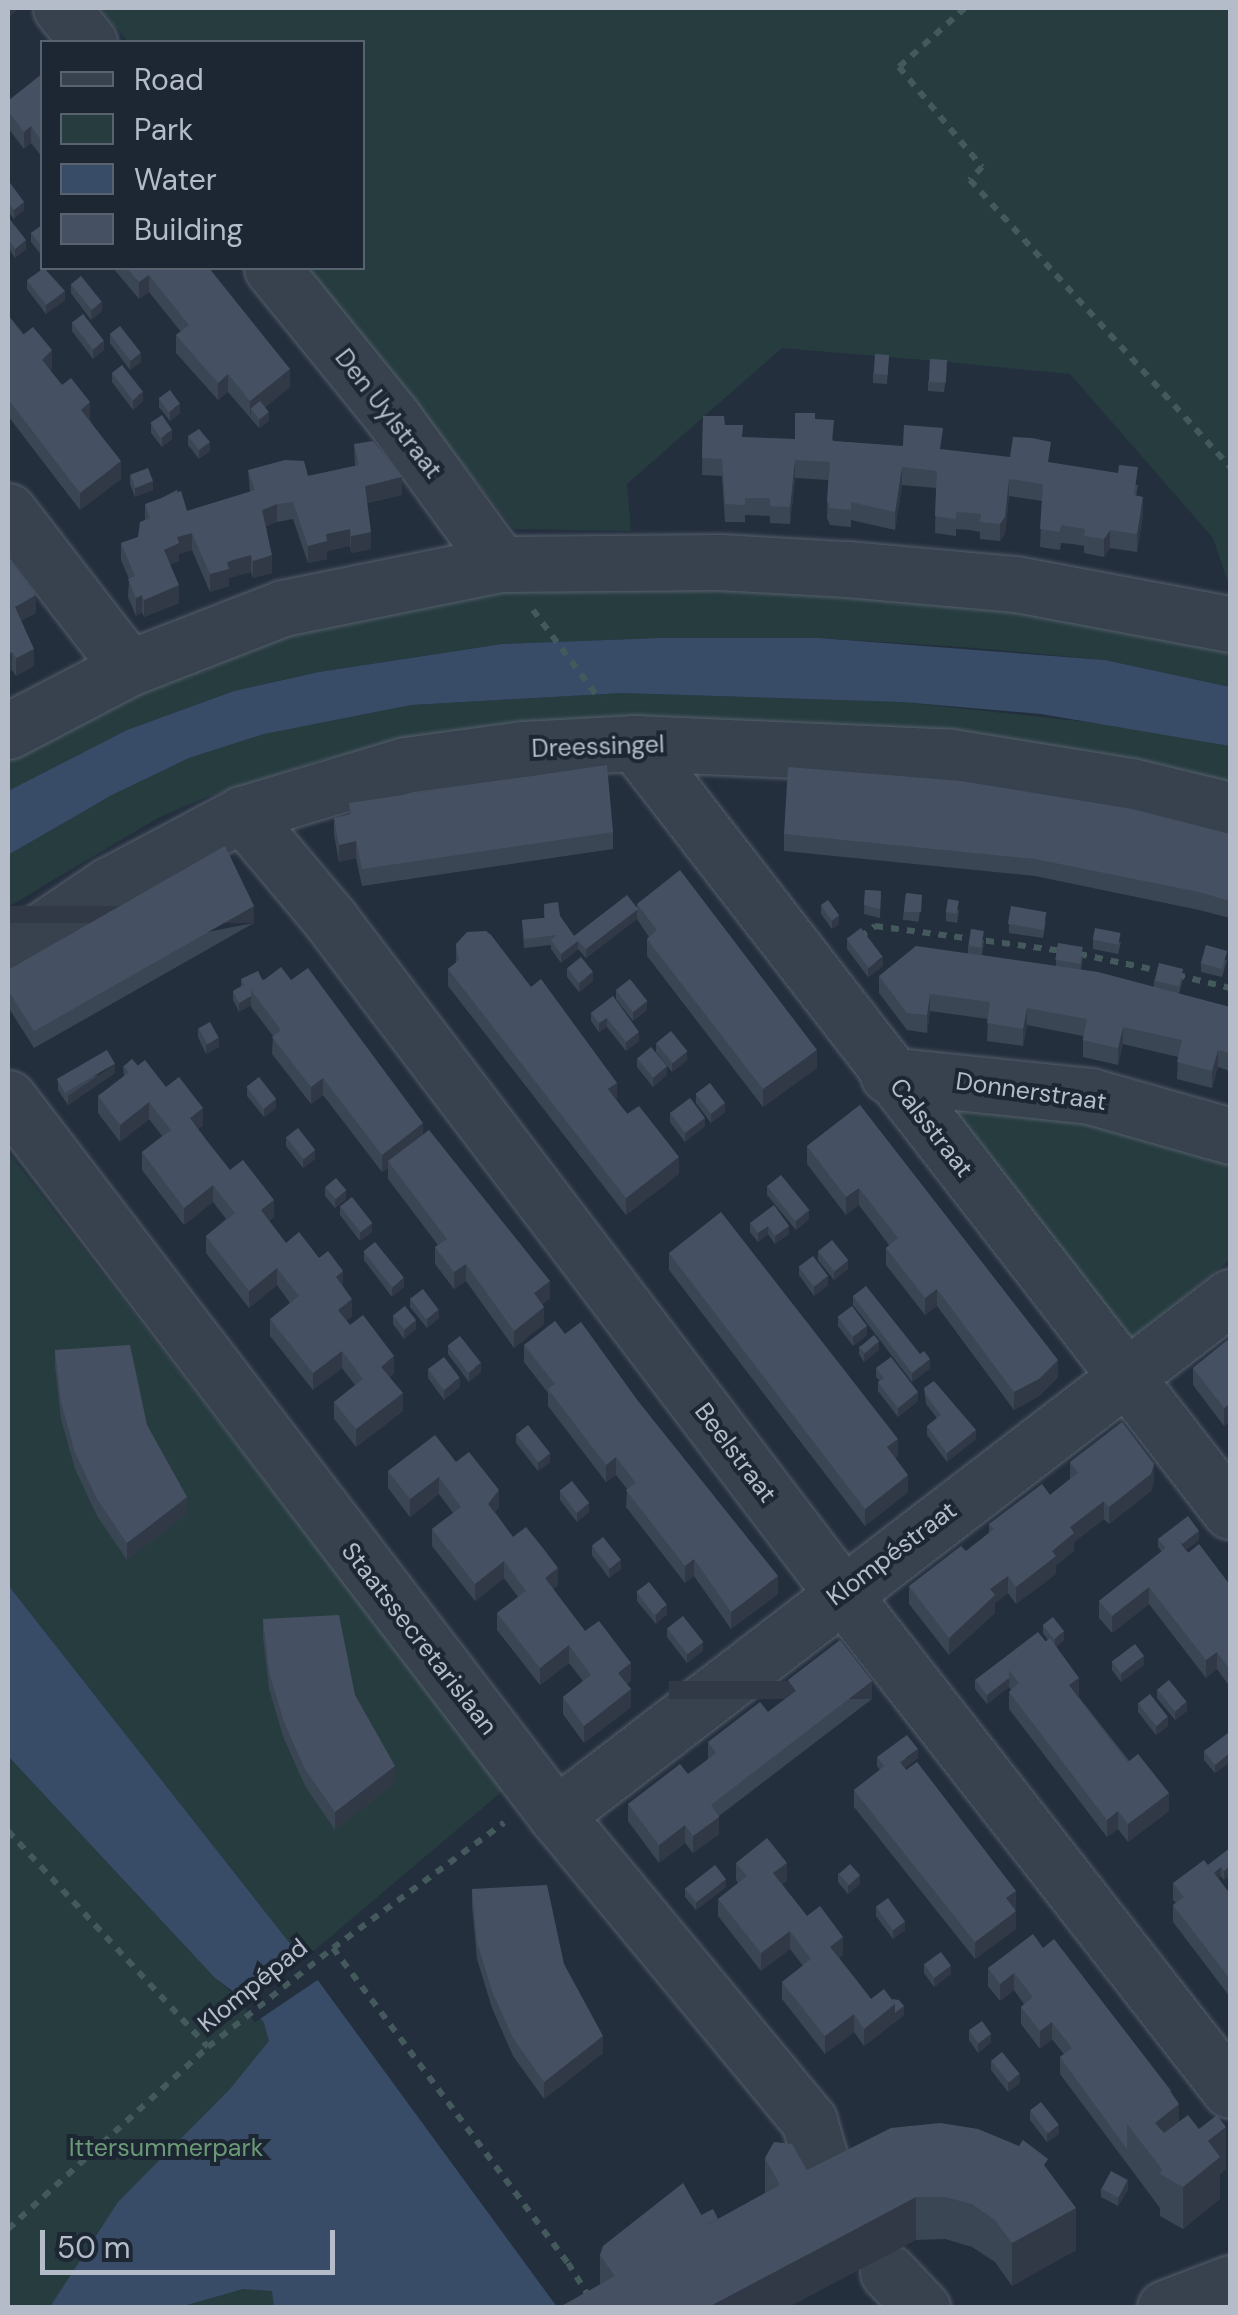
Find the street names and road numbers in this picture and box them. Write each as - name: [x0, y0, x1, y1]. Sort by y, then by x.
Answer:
- street label: Den Uylstraat: [328, 343, 448, 485]
- street label: Dreessingel: [531, 730, 665, 764]
- street label: Donnerstraat: [954, 1067, 1108, 1117]
- street label: Calsstraat: [883, 1073, 979, 1183]
- street label: Beelstraat: [688, 1397, 782, 1509]
- street label: Klompéstraat: [821, 1495, 963, 1613]
- street label: Staatssecretarislaan: [335, 1537, 503, 1741]
- street label: Klompépad: [192, 1933, 314, 2039]

